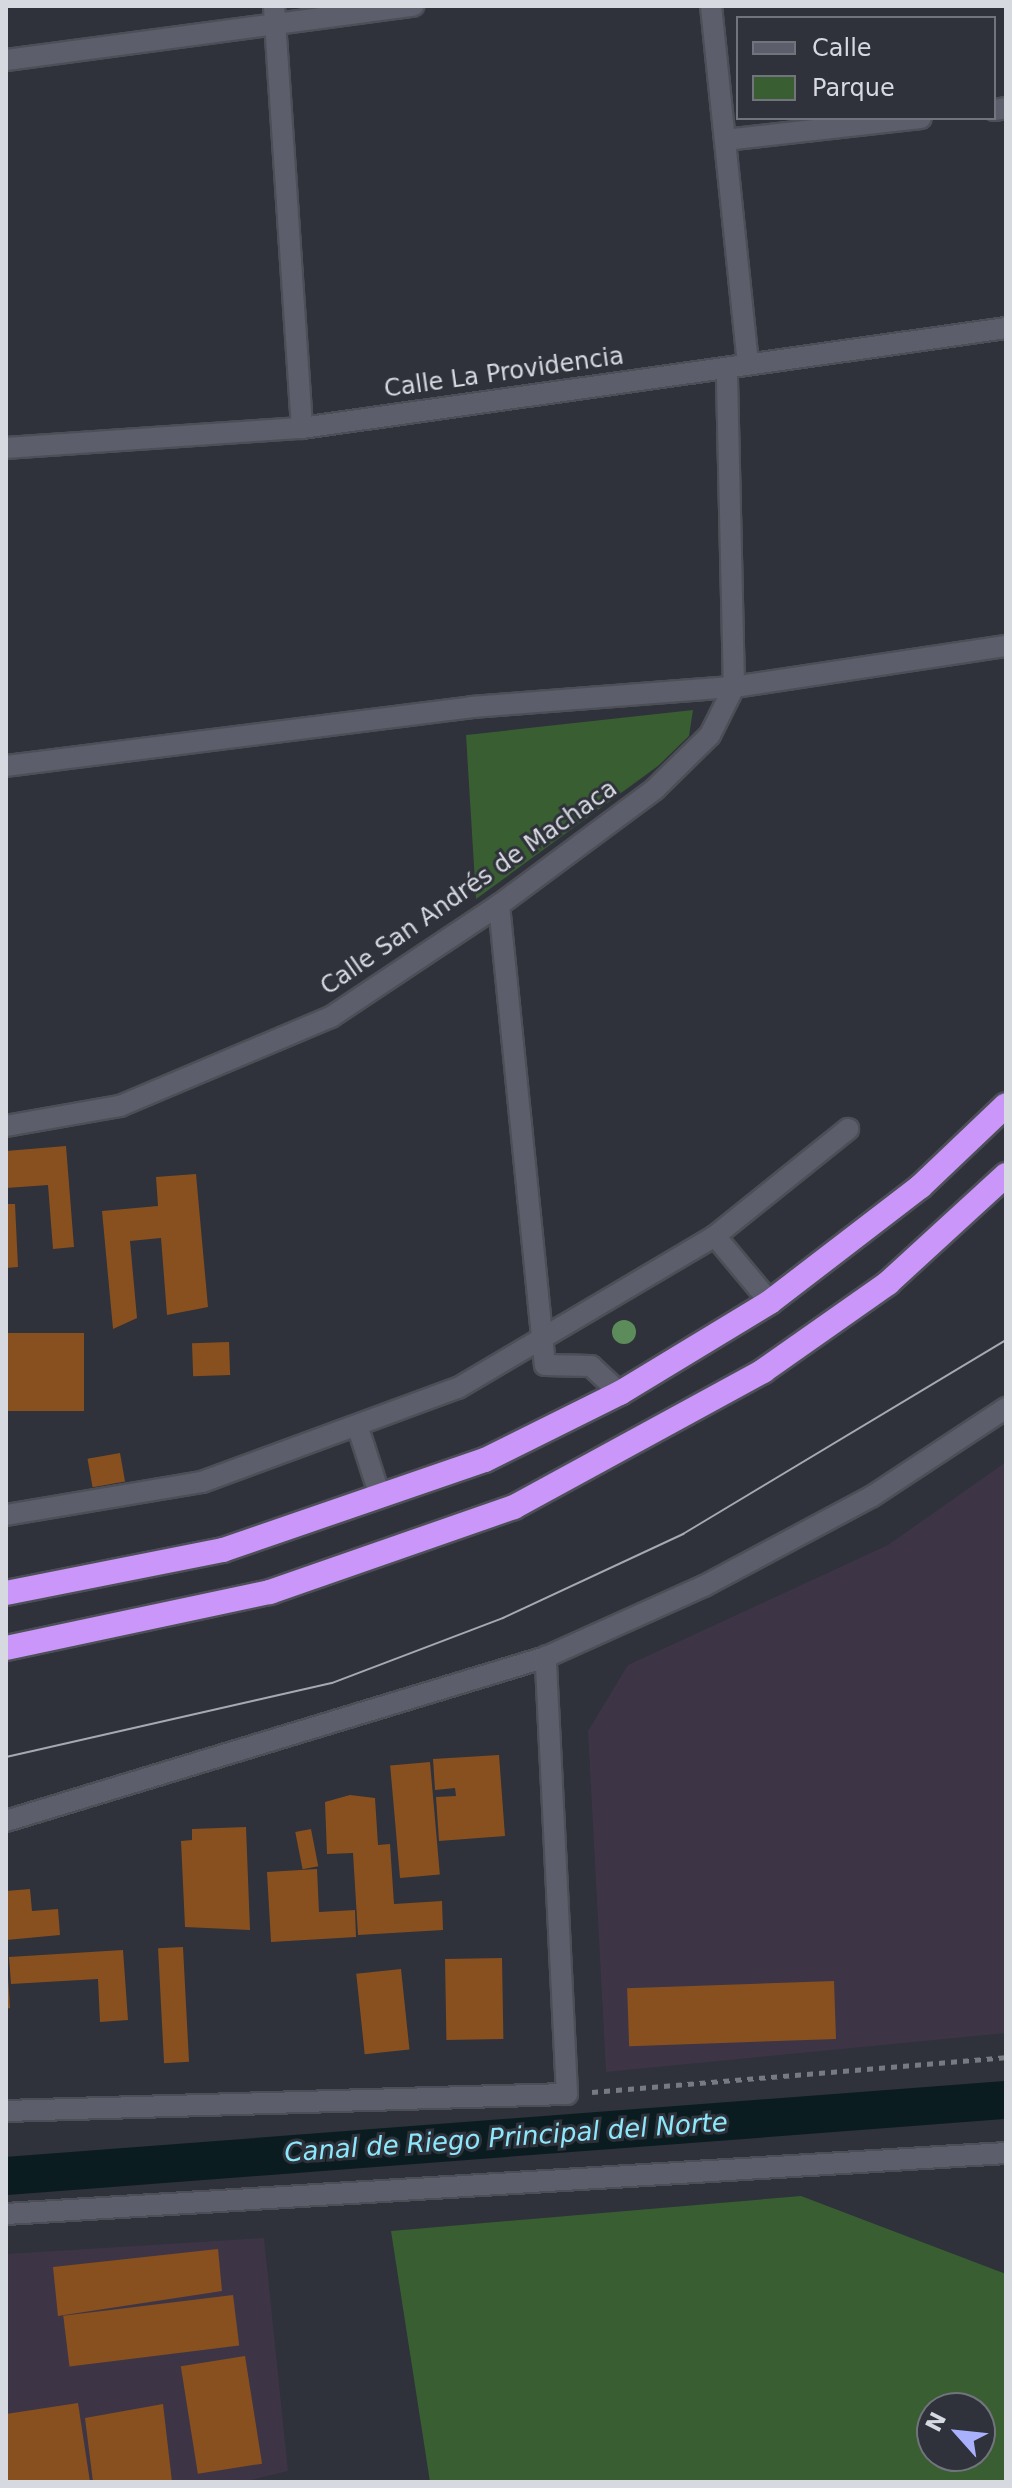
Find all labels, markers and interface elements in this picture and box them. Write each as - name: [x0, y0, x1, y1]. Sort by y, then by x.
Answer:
- legend: [736, 16, 996, 120]
- text: Calle: [812, 34, 872, 62]
- text: Parque: [812, 74, 895, 102]
- street label: Calle La Providencia: [382, 342, 626, 404]
- street label: Calle San Andrés de Machaca: [315, 774, 623, 1002]
- water label: Canal de Riego Principal del Norte: [283, 2107, 729, 2169]
- north arrow: [916, 2392, 996, 2472]
- text: N: [921, 2408, 951, 2436]

